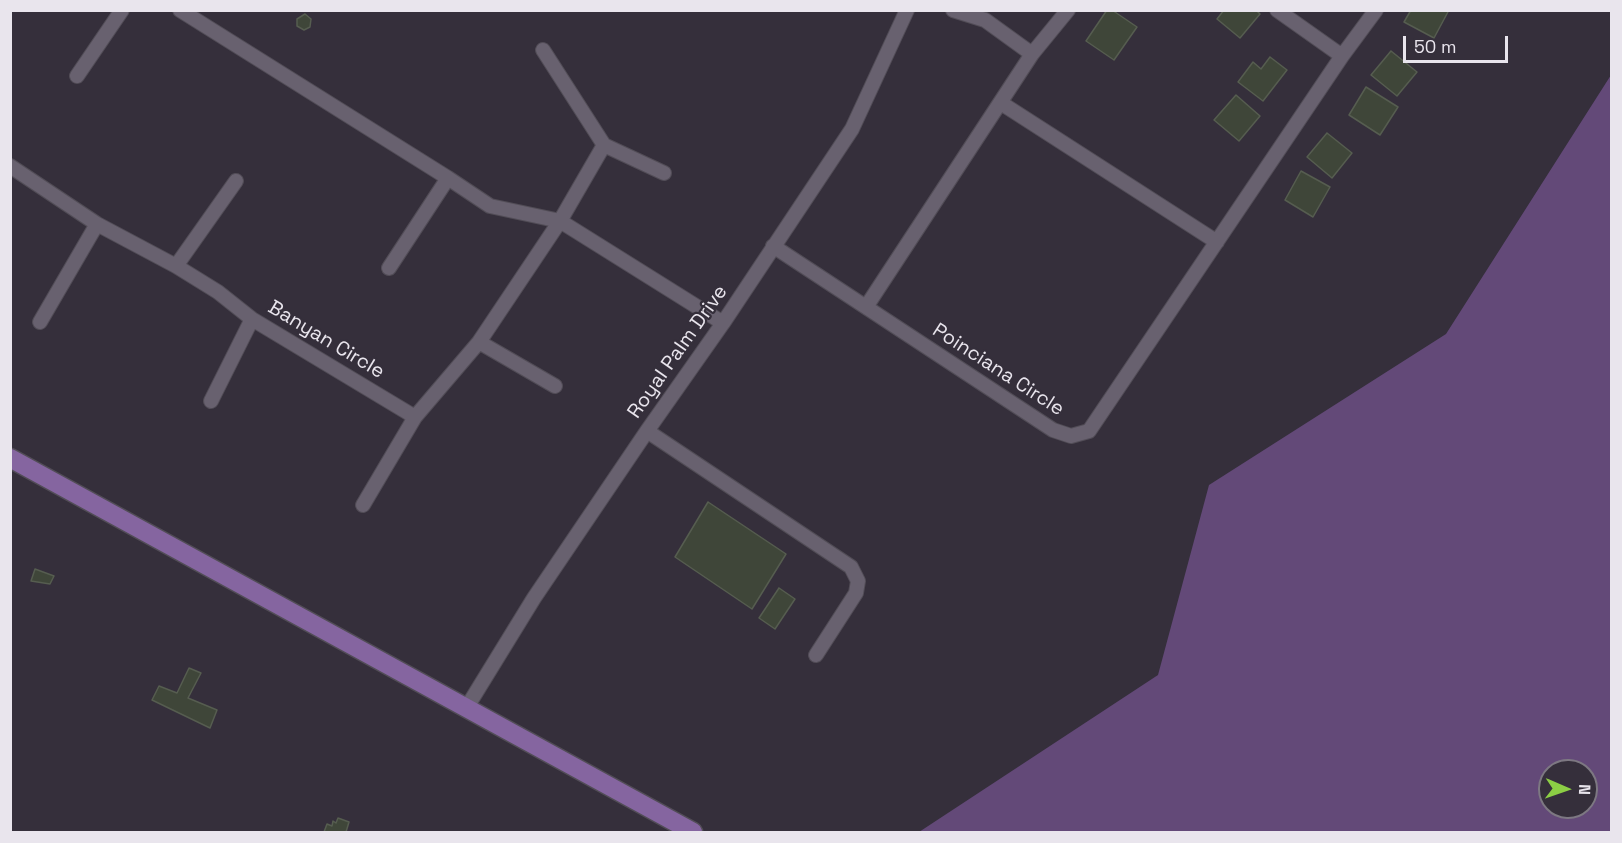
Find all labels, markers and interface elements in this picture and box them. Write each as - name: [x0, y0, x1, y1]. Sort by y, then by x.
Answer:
- scale bar: [1406, 24, 1511, 62]
- text: 50 m: [1414, 35, 1456, 58]
- street label: Royal Palm Drive: [623, 281, 733, 423]
- street label: Banyan Circle: [263, 296, 389, 384]
- street label: Poinciana Circle: [928, 319, 1068, 421]
- north arrow: [1538, 759, 1598, 819]
- text: N: [1574, 784, 1595, 795]

